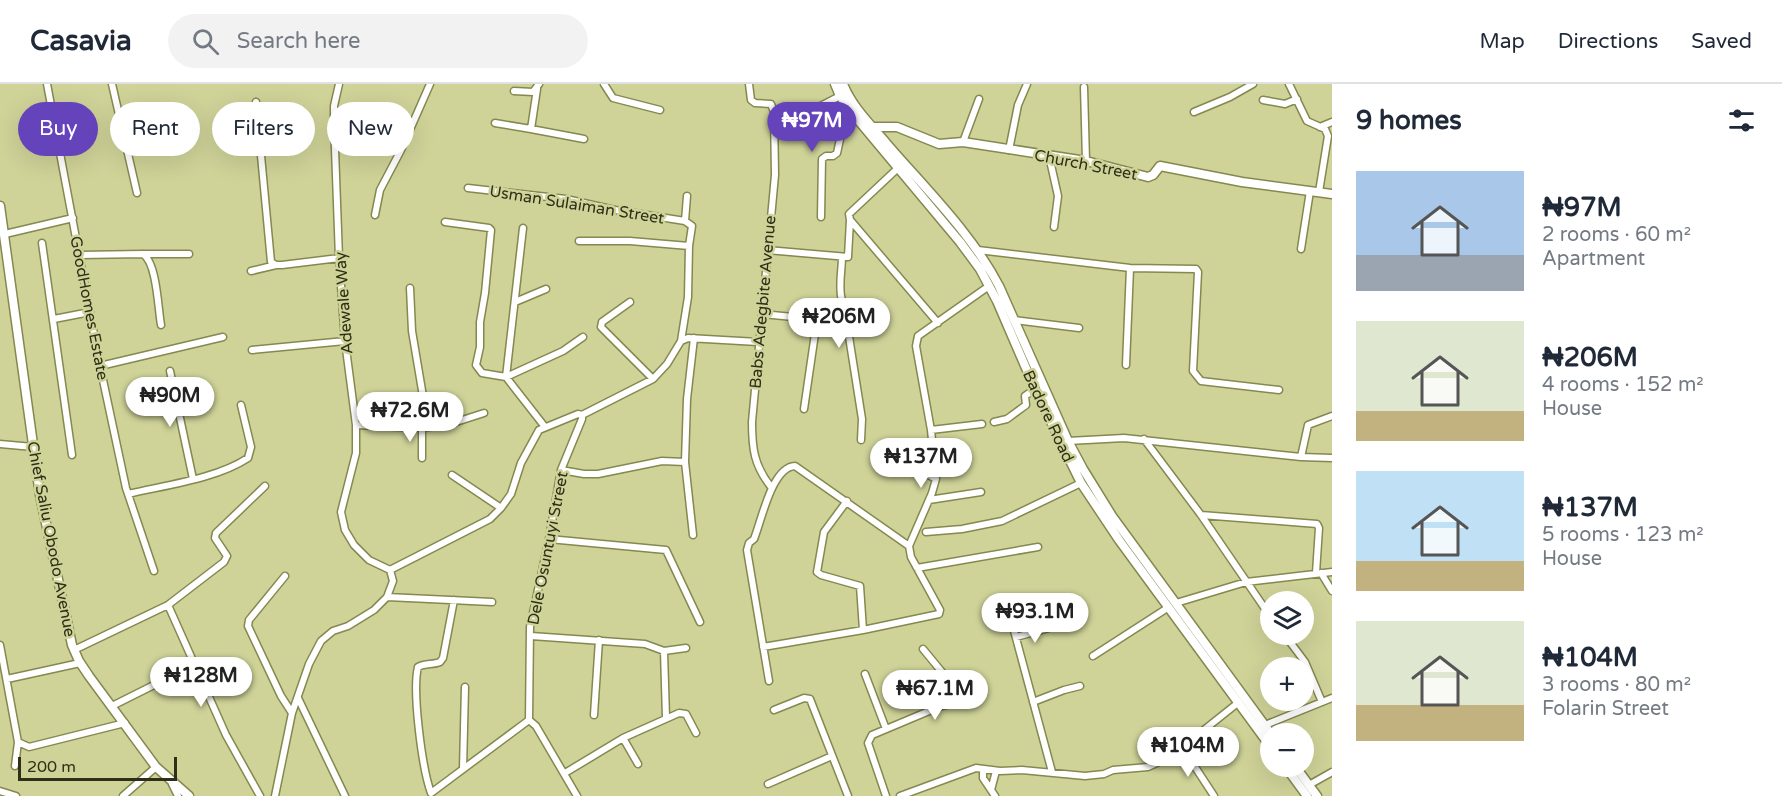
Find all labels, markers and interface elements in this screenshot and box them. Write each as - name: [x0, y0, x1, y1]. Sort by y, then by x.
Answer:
- search box: [168, 14, 588, 68]
- text: Casavia: [30, 24, 132, 58]
- icon: search: [189, 25, 222, 58]
- text: Search here: [237, 28, 360, 54]
- text: Map: [1479, 29, 1525, 54]
- text: Directions: [1558, 29, 1658, 54]
- text: Saved: [1691, 29, 1752, 54]
- chip: Buy: [18, 102, 98, 156]
- chip: Rent: [110, 102, 200, 156]
- chip: Filters: [212, 102, 315, 156]
- chip: New: [327, 102, 414, 156]
- pin: ₦97M: [776, 102, 848, 153]
- icon: filters: [1725, 104, 1758, 137]
- text: 9 homes: [1356, 105, 1462, 136]
- text: ₦97M: [781, 109, 843, 133]
- street label: Church Street: [1033, 145, 1139, 185]
- street label: Usman Sulaiman Street: [488, 181, 666, 229]
- text: ₦97M: [1542, 192, 1622, 223]
- icon: home: [1404, 195, 1476, 267]
- street label: Babs Adegbite Avenue: [745, 215, 781, 389]
- text: 2 rooms · 60 m²: [1542, 223, 1691, 247]
- street label: GoodHomes Estate: [65, 234, 113, 382]
- text: Apartment: [1542, 247, 1645, 271]
- street label: Adewale Way: [330, 251, 358, 355]
- pin: ₦206M: [797, 298, 881, 349]
- text: ₦206M: [802, 305, 876, 329]
- text: ₦206M: [1542, 342, 1638, 373]
- icon: home: [1404, 345, 1476, 417]
- street label: Badore Road: [1018, 367, 1078, 466]
- text: 4 rooms · 152 m²: [1542, 373, 1704, 397]
- pin: ₦90M: [134, 377, 206, 428]
- text: ₦90M: [139, 384, 201, 408]
- pin: ₦72.6M: [361, 392, 459, 443]
- text: House: [1542, 397, 1602, 421]
- text: ₦72.6M: [371, 399, 449, 423]
- pin: ₦137M: [879, 438, 963, 489]
- street label: Chief Saliu Obodo Avenue: [22, 440, 80, 639]
- text: ₦137M: [884, 445, 958, 469]
- street label: Dele Osuntuyi Street: [523, 470, 573, 627]
- text: ₦137M: [1542, 492, 1638, 523]
- icon: home: [1404, 495, 1476, 567]
- text: 5 rooms · 123 m²: [1542, 523, 1704, 547]
- text: House: [1542, 547, 1602, 571]
- map controls: [1260, 591, 1314, 777]
- button: layers: [1260, 591, 1314, 645]
- pin: ₦93.1M: [986, 593, 1084, 644]
- text: ₦93.1M: [996, 600, 1074, 624]
- text: ₦104M: [1542, 642, 1638, 673]
- icon: home: [1404, 645, 1476, 717]
- pin: ₦128M: [159, 657, 243, 708]
- button: +: [1260, 657, 1314, 711]
- text: ₦128M: [164, 664, 238, 688]
- pin: ₦67.1M: [886, 670, 984, 721]
- text: 3 rooms · 80 m²: [1542, 673, 1691, 697]
- text: ₦67.1M: [896, 677, 974, 701]
- text: Folarin Street: [1542, 697, 1669, 721]
- button: −: [1260, 723, 1314, 777]
- pin: ₦104M: [1146, 727, 1230, 778]
- text: ₦104M: [1151, 734, 1225, 758]
- scale bar: [18, 754, 177, 782]
- text: 200 m: [27, 757, 76, 777]

